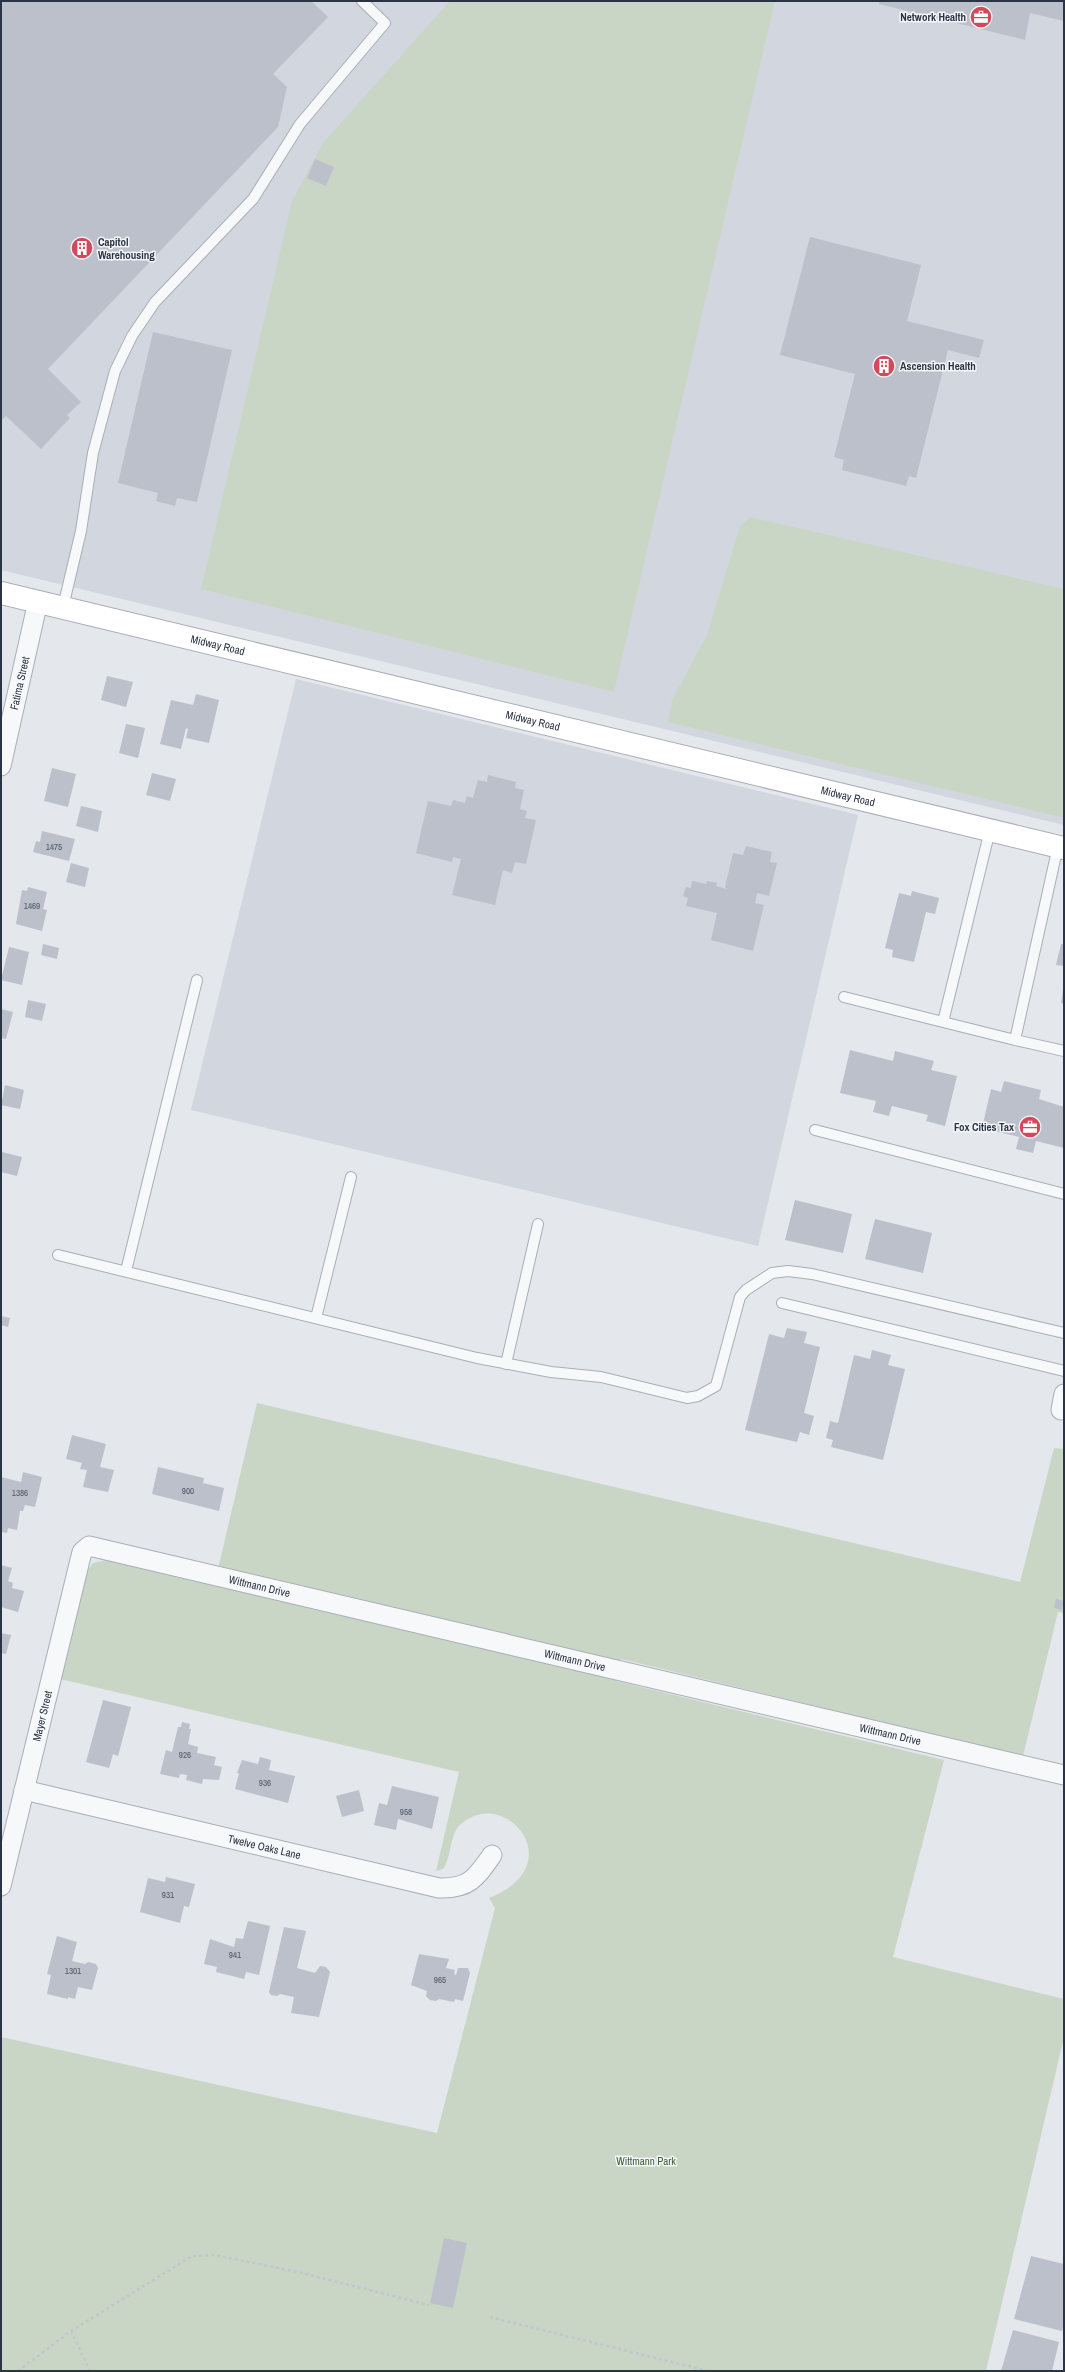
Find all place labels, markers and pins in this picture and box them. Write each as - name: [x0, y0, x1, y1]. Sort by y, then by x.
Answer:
- office icon: Network Health: [968, 4, 994, 30]
- place label: Network Health: [900, 10, 966, 24]
- building icon: Capitol Warehousing: [69, 235, 95, 261]
- place label: Capitol Warehousing: [98, 235, 155, 262]
- building icon: Ascension Health: [871, 353, 897, 379]
- place label: Ascension Health: [900, 359, 976, 373]
- office icon: Fox Cities Tax: [1017, 1114, 1043, 1140]
- place label: Fox Cities Tax: [954, 1120, 1014, 1134]

